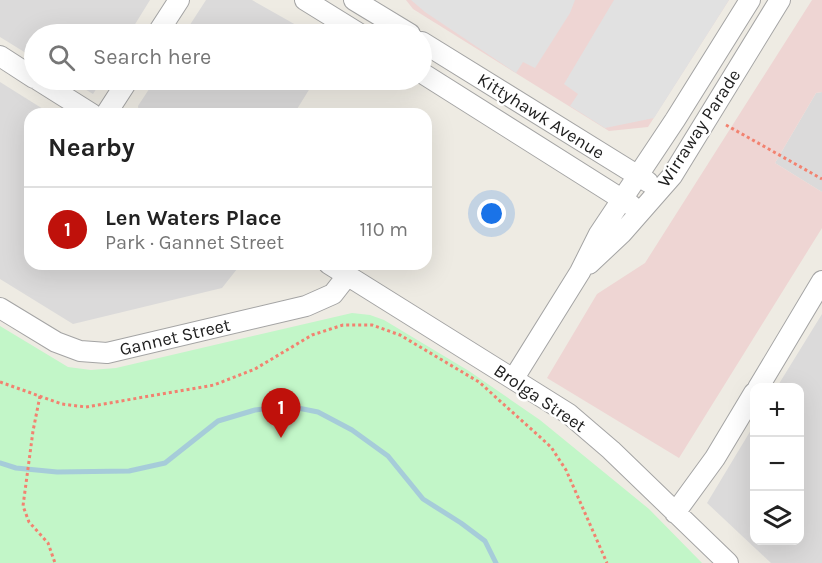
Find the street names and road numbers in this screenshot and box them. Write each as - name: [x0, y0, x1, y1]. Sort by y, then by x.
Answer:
- street label: Wirraway Parade: [653, 65, 745, 191]
- street label: Kittyhawk Avenue: [473, 68, 609, 164]
- street label: Gannet Street: [118, 314, 233, 360]
- street label: Brolga Street: [490, 359, 590, 437]

